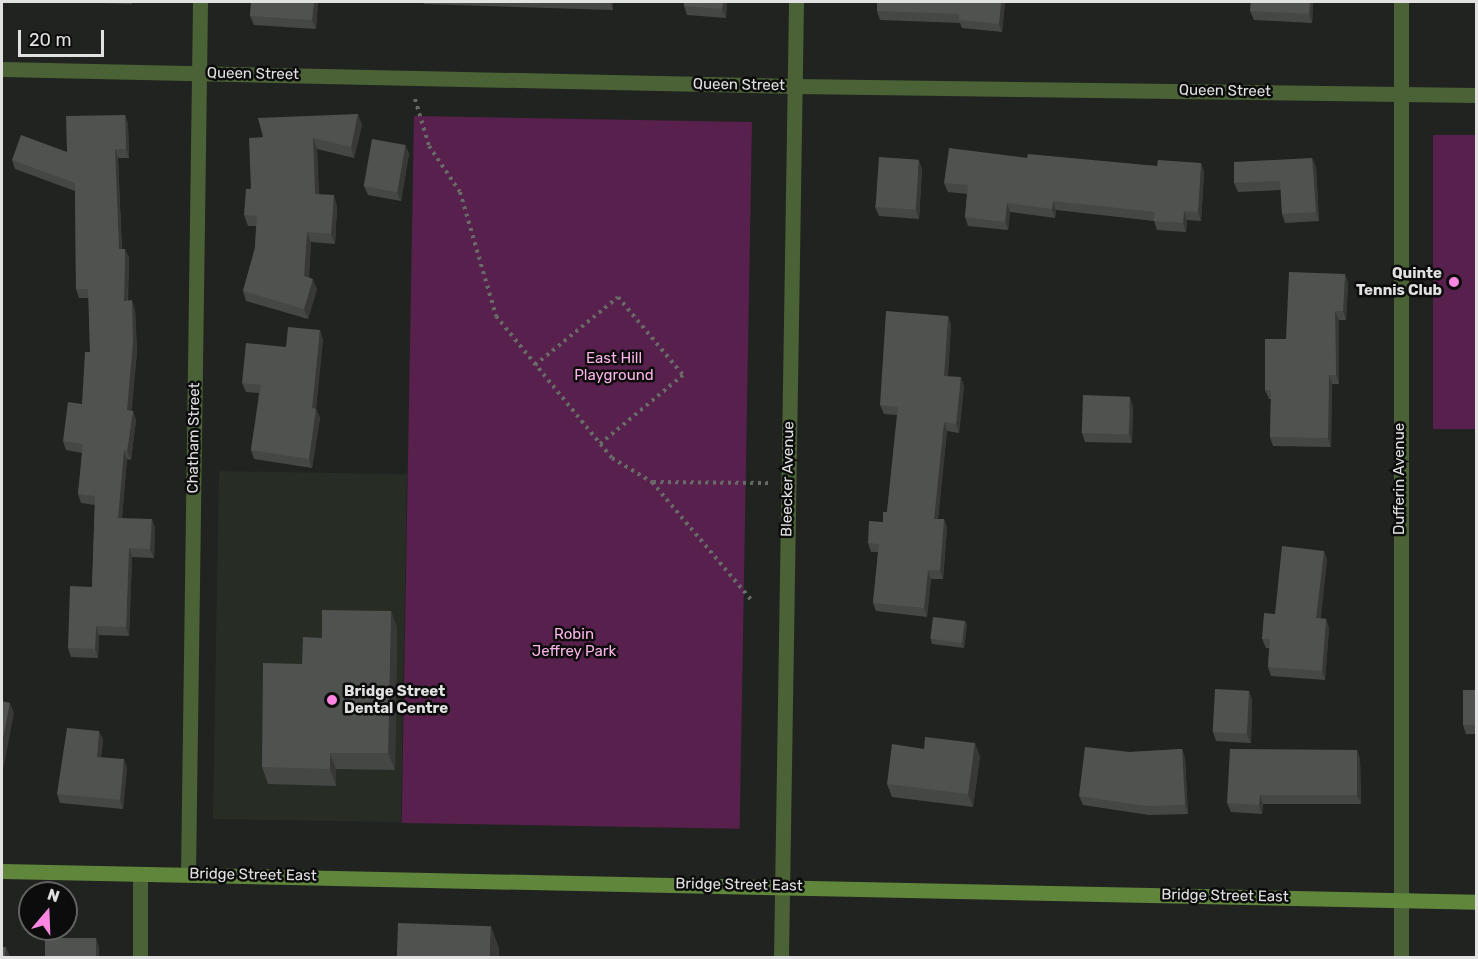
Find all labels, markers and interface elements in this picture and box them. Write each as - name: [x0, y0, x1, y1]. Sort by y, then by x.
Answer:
- scale bar: [21, 18, 106, 56]
- text: 20 m: [29, 29, 71, 51]
- street label: Queen Street: [207, 64, 299, 84]
- street label: Queen Street: [693, 75, 785, 95]
- street label: Queen Street: [1179, 81, 1271, 101]
- place label: Quinte Tennis Club: [1356, 264, 1442, 299]
- marker: Quinte Tennis Club: [1447, 275, 1461, 289]
- park label: East Hill Playground: [574, 349, 654, 384]
- street label: Chatham Street: [184, 382, 204, 494]
- street label: Bleecker Avenue: [778, 421, 798, 537]
- street label: Dufferin Avenue: [1391, 423, 1409, 535]
- park label: Robin Jeffrey Park: [531, 625, 617, 660]
- place label: Bridge Street Dental Centre: [344, 682, 448, 717]
- marker: Bridge Street Dental Centre: [325, 693, 339, 707]
- street label: Bridge Street East: [189, 865, 317, 885]
- street label: Bridge Street East: [675, 875, 803, 895]
- north arrow: [18, 881, 78, 941]
- text: N: [45, 885, 62, 906]
- street label: Bridge Street East: [1161, 886, 1289, 906]

